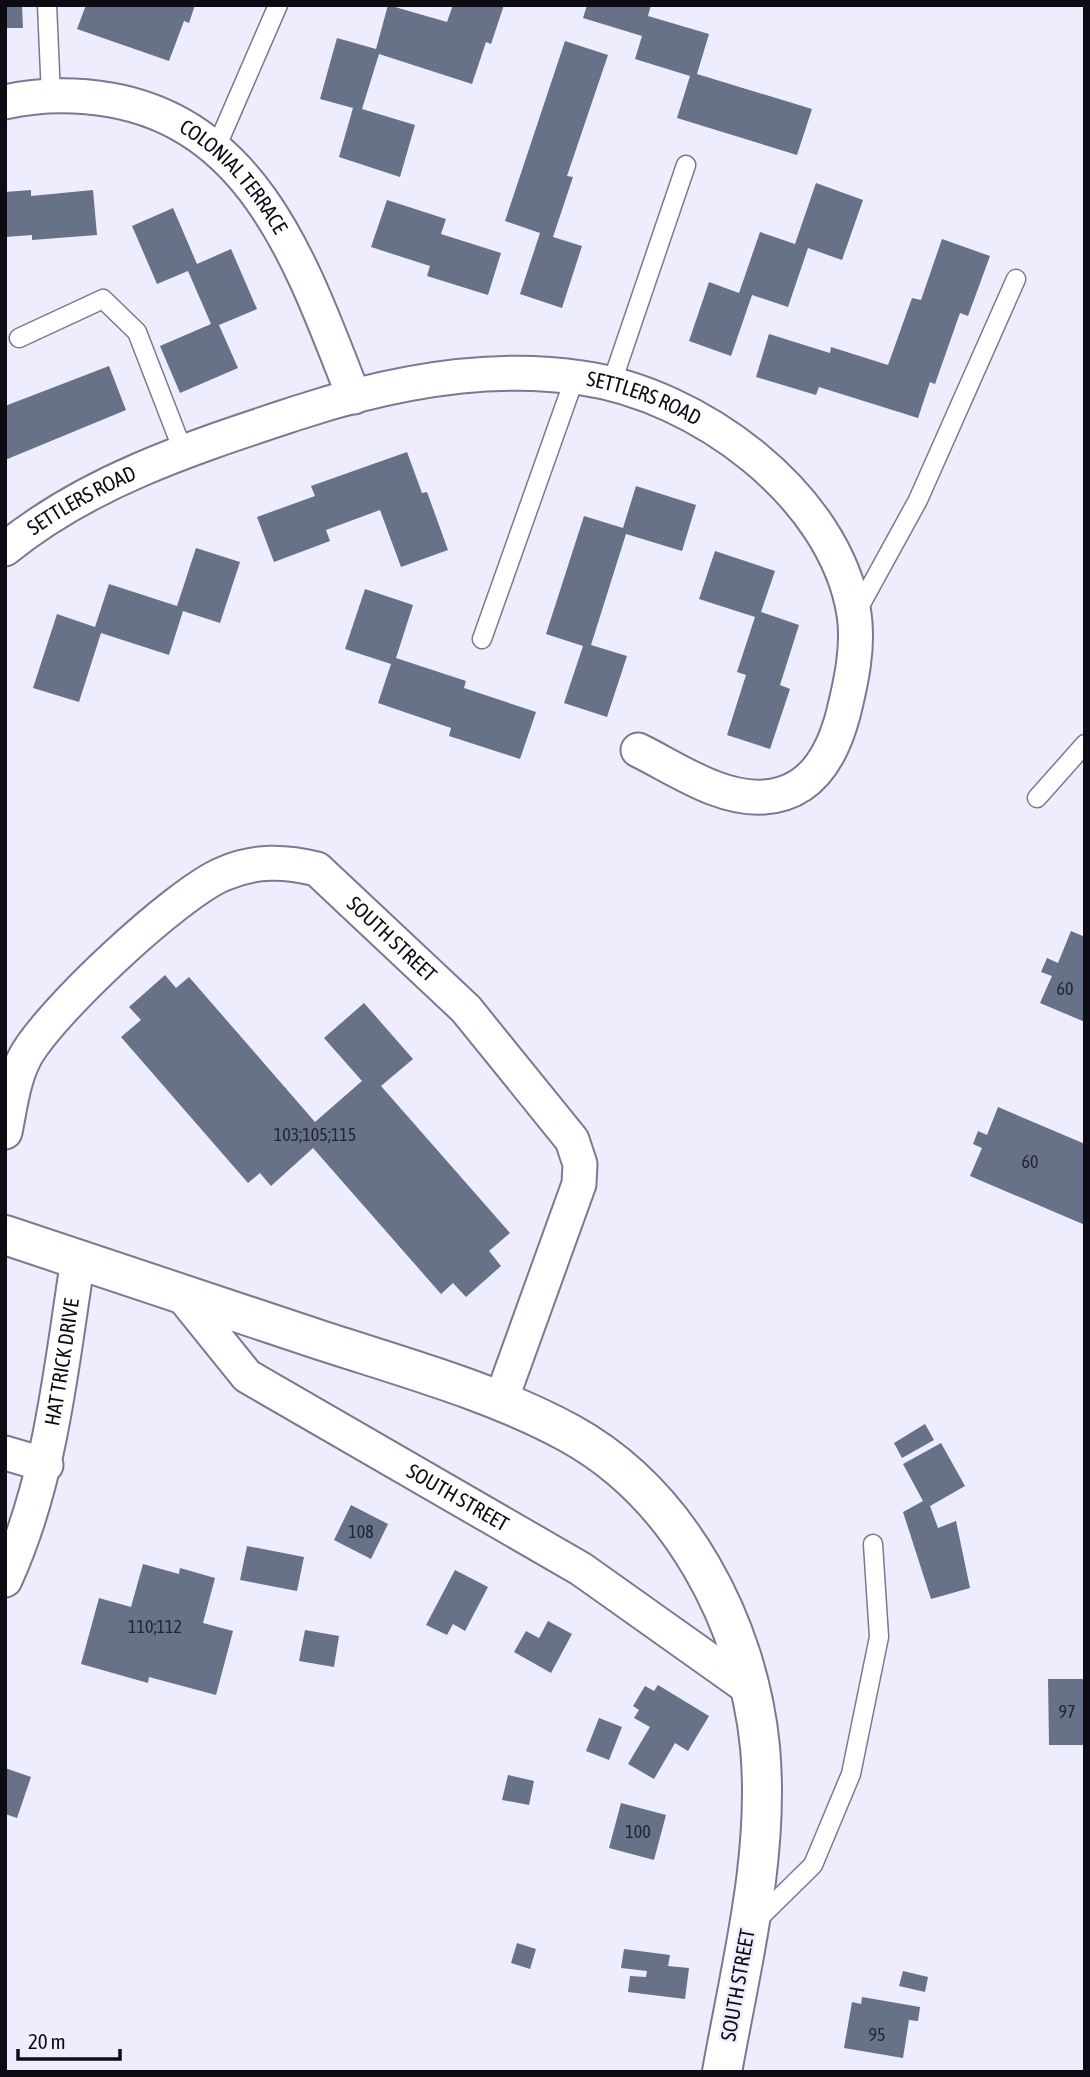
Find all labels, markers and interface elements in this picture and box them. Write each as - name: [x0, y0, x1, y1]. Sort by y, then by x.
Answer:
- street label: COLONIAL TERRACE: [176, 114, 293, 238]
- street label: SETTLERS ROAD: [585, 366, 706, 429]
- street label: SETTLERS ROAD: [22, 460, 139, 539]
- street label: SOUTH STREET: [343, 891, 442, 986]
- house number: 60: [1057, 978, 1073, 999]
- house number: 103;105;115: [274, 1124, 356, 1145]
- house number: 60: [1022, 1151, 1038, 1172]
- street label: HAT TRICK DRIVE: [39, 1297, 83, 1428]
- street label: SOUTH STREET: [403, 1458, 513, 1536]
- house number: 108: [348, 1521, 374, 1542]
- house number: 110;112: [128, 1616, 182, 1637]
- house number: 97: [1059, 1701, 1075, 1722]
- house number: 100: [625, 1821, 651, 1842]
- street label: SOUTH STREET: [715, 1927, 759, 2043]
- scale bar: [18, 2018, 119, 2062]
- house number: 95: [869, 2024, 885, 2045]
- text: 20 m: [28, 2029, 66, 2053]

